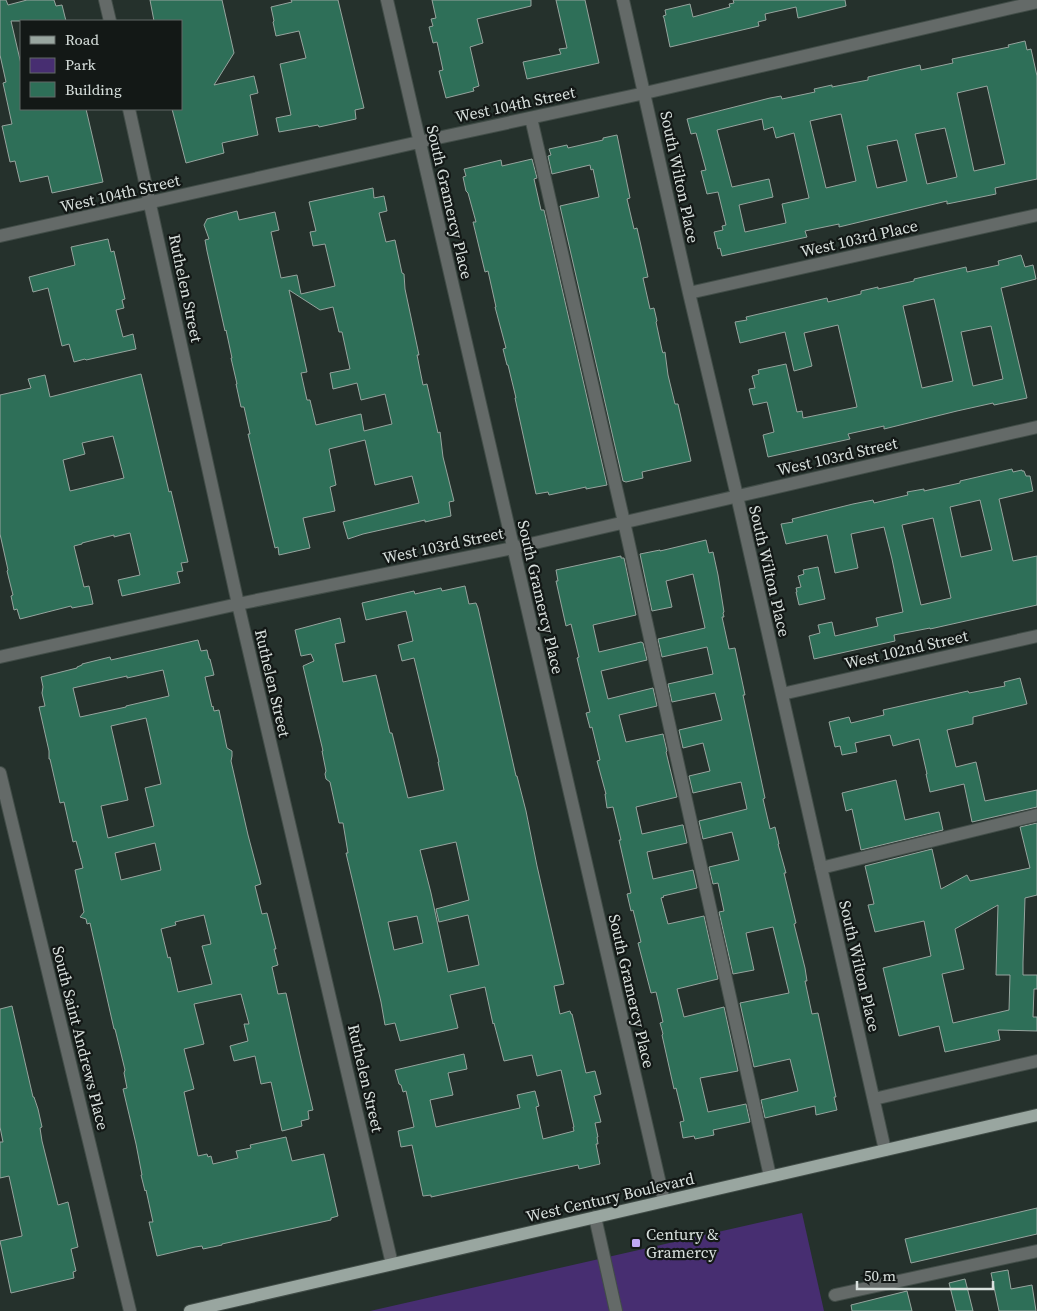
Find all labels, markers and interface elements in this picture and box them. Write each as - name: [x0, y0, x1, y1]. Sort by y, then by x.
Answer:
- legend: [20, 20, 182, 110]
- text: Road: [65, 29, 99, 50]
- text: Park: [65, 54, 97, 75]
- text: Building: [65, 79, 122, 100]
- street label: West 104th Street: [453, 80, 578, 127]
- street label: South Wilton Place: [655, 109, 705, 245]
- street label: South Gramercy Place: [422, 123, 478, 281]
- street label: West 104th Street: [58, 168, 183, 217]
- street label: West 103rd Place: [798, 214, 920, 262]
- street label: Ruthelen Street: [164, 232, 208, 345]
- street label: West 103rd Street: [775, 431, 900, 481]
- street label: South Wilton Place: [744, 503, 796, 639]
- street label: South Gramercy Place: [513, 518, 569, 676]
- street label: West 103rd Street: [381, 521, 506, 569]
- street label: West 102nd Street: [842, 624, 971, 674]
- street label: Ruthelen Street: [250, 627, 296, 740]
- street label: South Wilton Place: [834, 898, 886, 1034]
- street label: South Gramercy Place: [604, 912, 660, 1070]
- street label: South Saint Andrews Place: [47, 944, 115, 1132]
- street label: Ruthelen Street: [343, 1022, 389, 1135]
- street label: West Century Boulevard: [524, 1167, 696, 1227]
- place label: Century & Gramercy: [646, 1223, 719, 1263]
- marker: Century & Gramercy: [630, 1237, 642, 1249]
- scale bar: [857, 1258, 993, 1290]
- text: 50 m: [864, 1265, 896, 1286]

